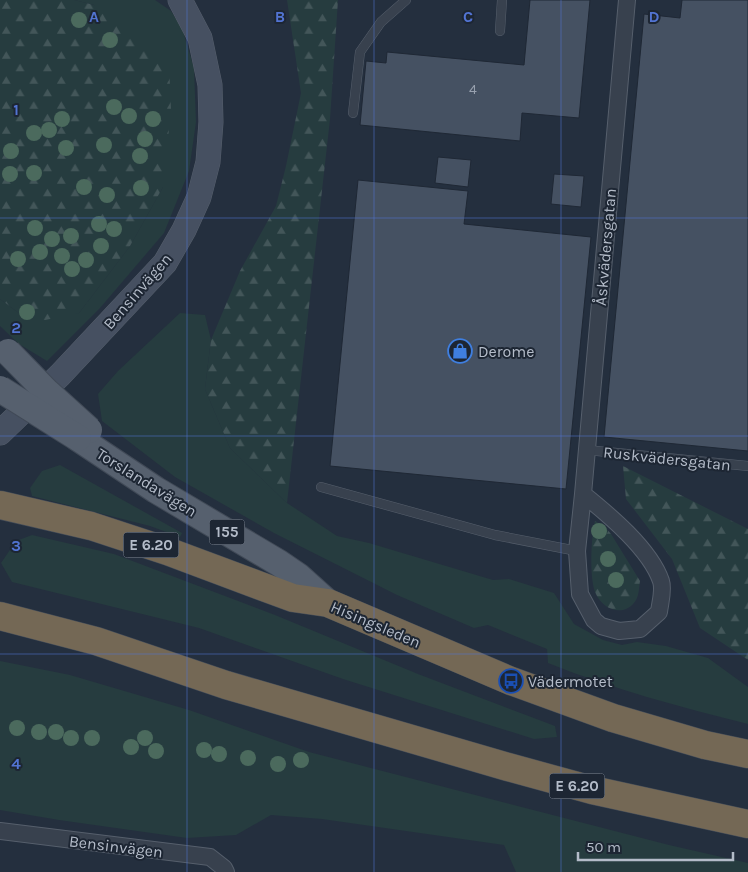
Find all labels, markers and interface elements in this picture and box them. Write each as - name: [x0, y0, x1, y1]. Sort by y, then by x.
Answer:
- text: A: [89, 7, 99, 26]
- text: B: [275, 7, 285, 26]
- text: C: [463, 7, 473, 26]
- text: D: [649, 7, 660, 26]
- house number: 4: [469, 81, 477, 98]
- text: 1: [13, 100, 19, 119]
- street label: Åskvädersgatan: [591, 188, 620, 306]
- street label: Bensinvägen: [99, 249, 176, 333]
- text: 2: [11, 318, 21, 337]
- shop icon: Derome: [447, 338, 473, 364]
- place label: Derome: [478, 342, 535, 361]
- street label: Ruskvädersgatan: [602, 442, 732, 475]
- street label: Torslandavägen: [93, 444, 200, 521]
- road number: 155: [210, 520, 244, 544]
- road number: E 6.20: [124, 532, 178, 558]
- text: 3: [11, 536, 21, 555]
- street label: Hisingsleden: [328, 597, 424, 652]
- bus stop icon: Vädermotet: [498, 668, 524, 694]
- place label: Vädermotet: [528, 672, 613, 691]
- text: 4: [11, 754, 21, 773]
- road number: E 6.20: [550, 774, 604, 798]
- scale bar: [578, 830, 733, 862]
- street label: Bensinvägen: [68, 831, 164, 862]
- text: 50 m: [586, 838, 621, 856]

